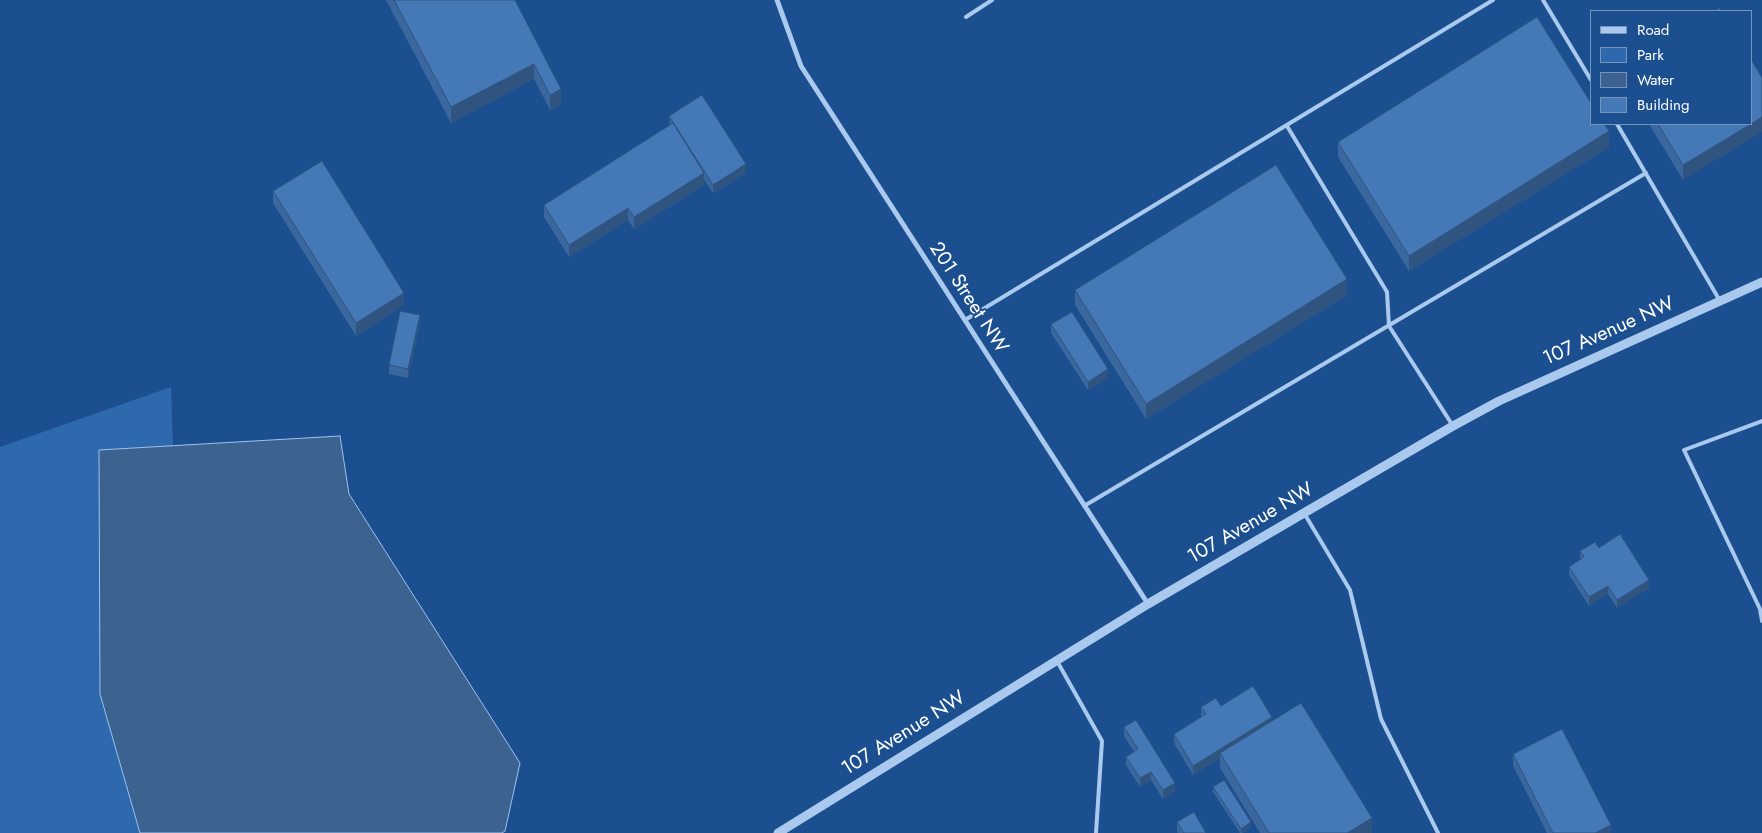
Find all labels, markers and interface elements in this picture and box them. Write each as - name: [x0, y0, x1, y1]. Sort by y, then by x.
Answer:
- legend: [1590, 10, 1752, 125]
- text: Road: [1637, 19, 1669, 41]
- text: Park: [1637, 44, 1664, 66]
- text: Water: [1637, 69, 1674, 91]
- text: Building: [1637, 94, 1689, 116]
- street label: 201 Street NW: [923, 238, 1013, 358]
- street label: 107 Avenue NW: [1540, 292, 1678, 372]
- street label: 107 Avenue NW: [1184, 478, 1318, 570]
- street label: 107 Avenue NW: [838, 686, 970, 782]

